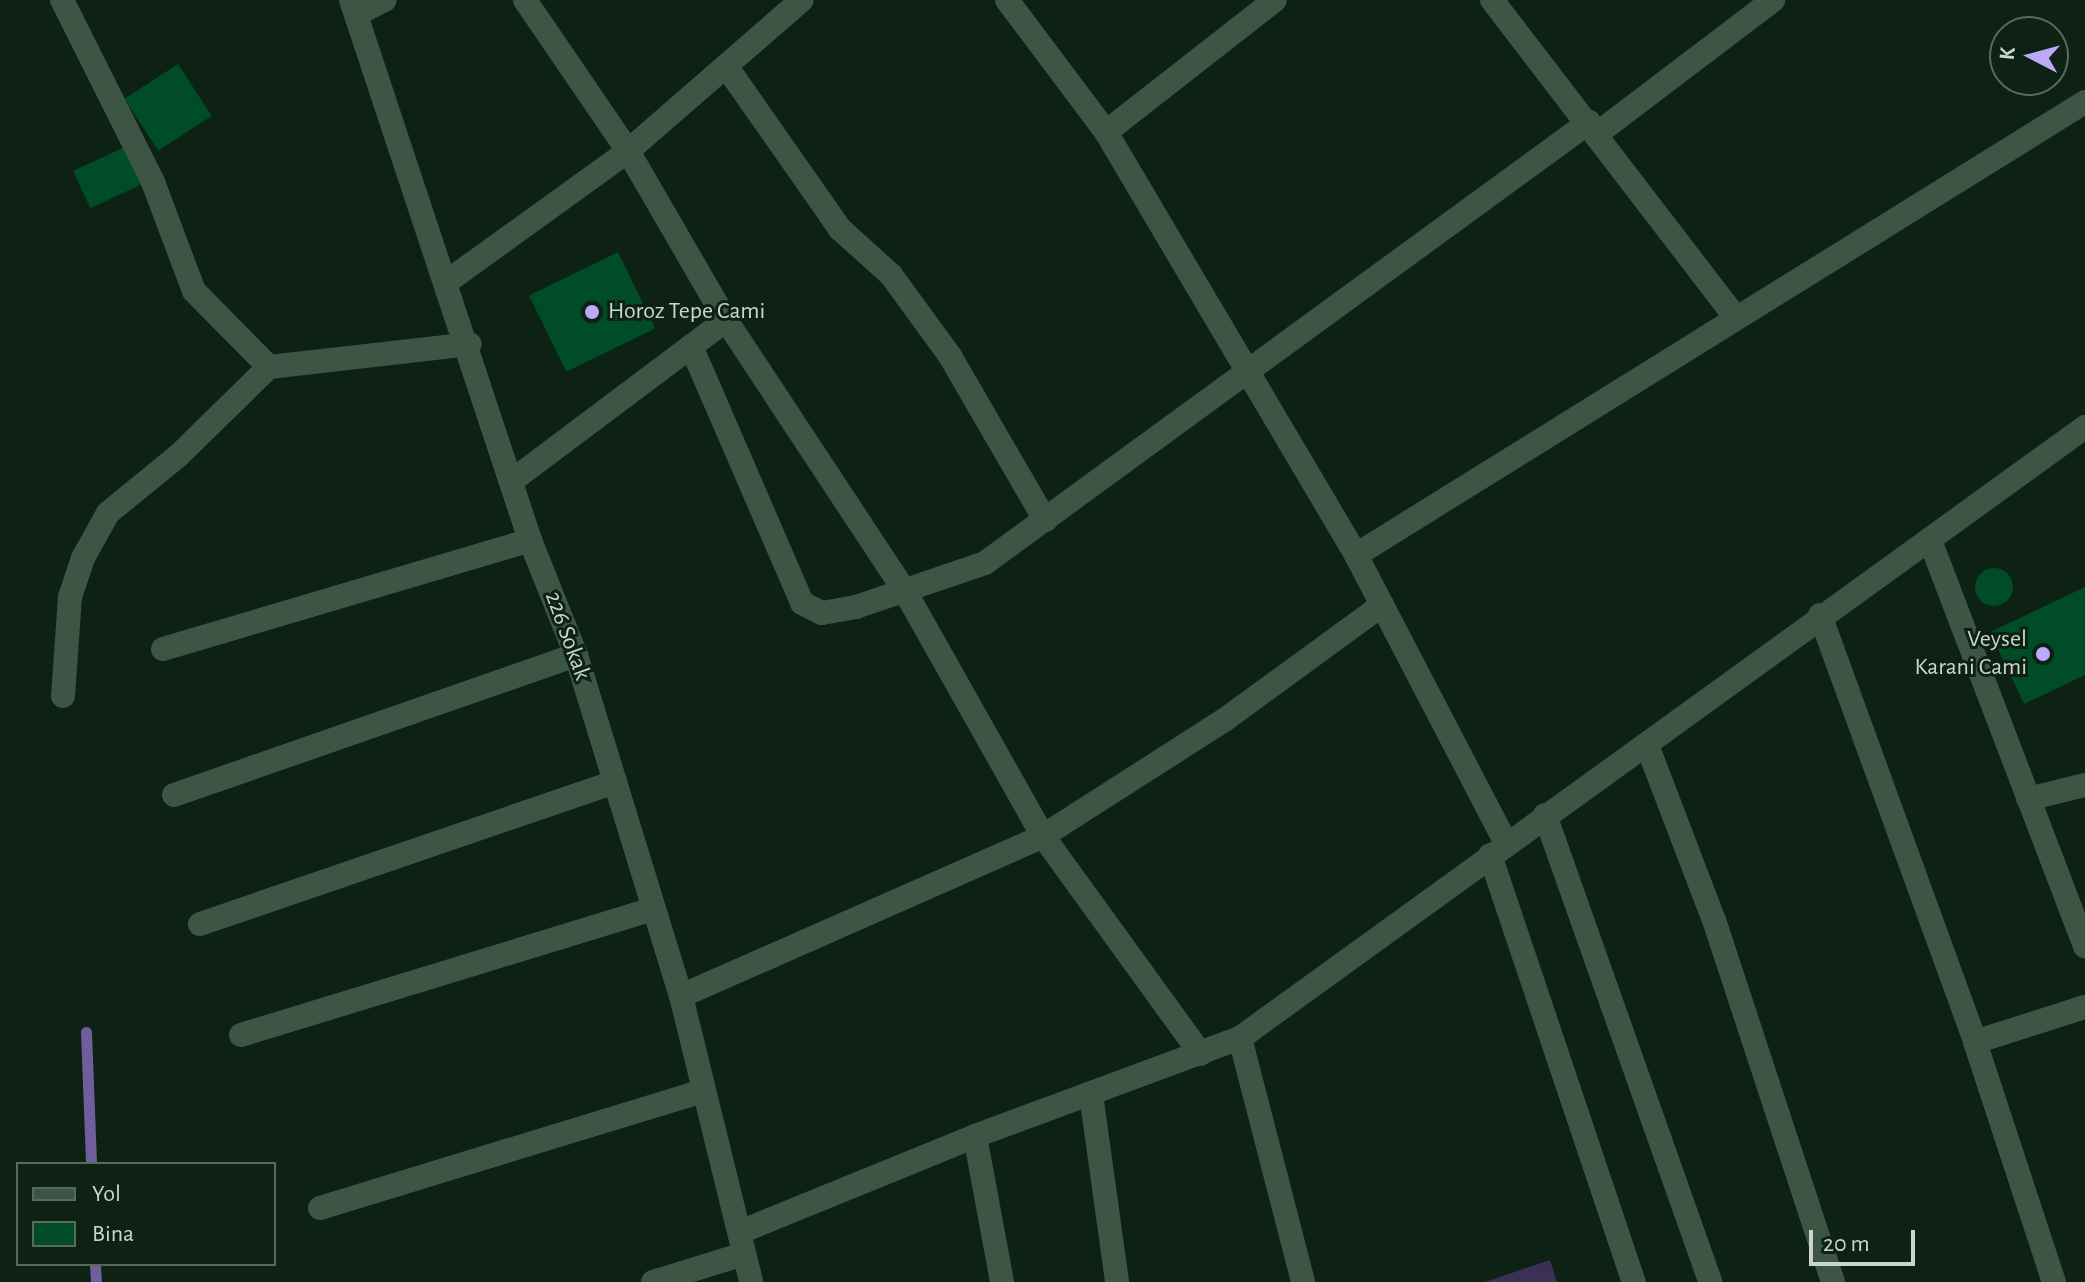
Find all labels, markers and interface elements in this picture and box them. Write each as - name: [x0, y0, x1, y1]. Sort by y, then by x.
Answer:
- north arrow: [1989, 16, 2069, 96]
- text: K: [1996, 46, 2019, 61]
- place label: Horoz Tepe Cami: [608, 298, 765, 326]
- marker: Horoz Tepe Cami: [583, 303, 601, 321]
- street label: 226 Sokak: [538, 588, 596, 684]
- place label: Veysel Karani Cami: [1914, 626, 2027, 682]
- marker: Veysel Karani Cami: [2034, 645, 2052, 663]
- legend: [16, 1162, 276, 1266]
- text: Yol: [92, 1182, 121, 1206]
- scale bar: [1813, 1214, 1919, 1264]
- text: Bina: [92, 1222, 134, 1246]
- text: 20 m: [1823, 1232, 1870, 1256]

